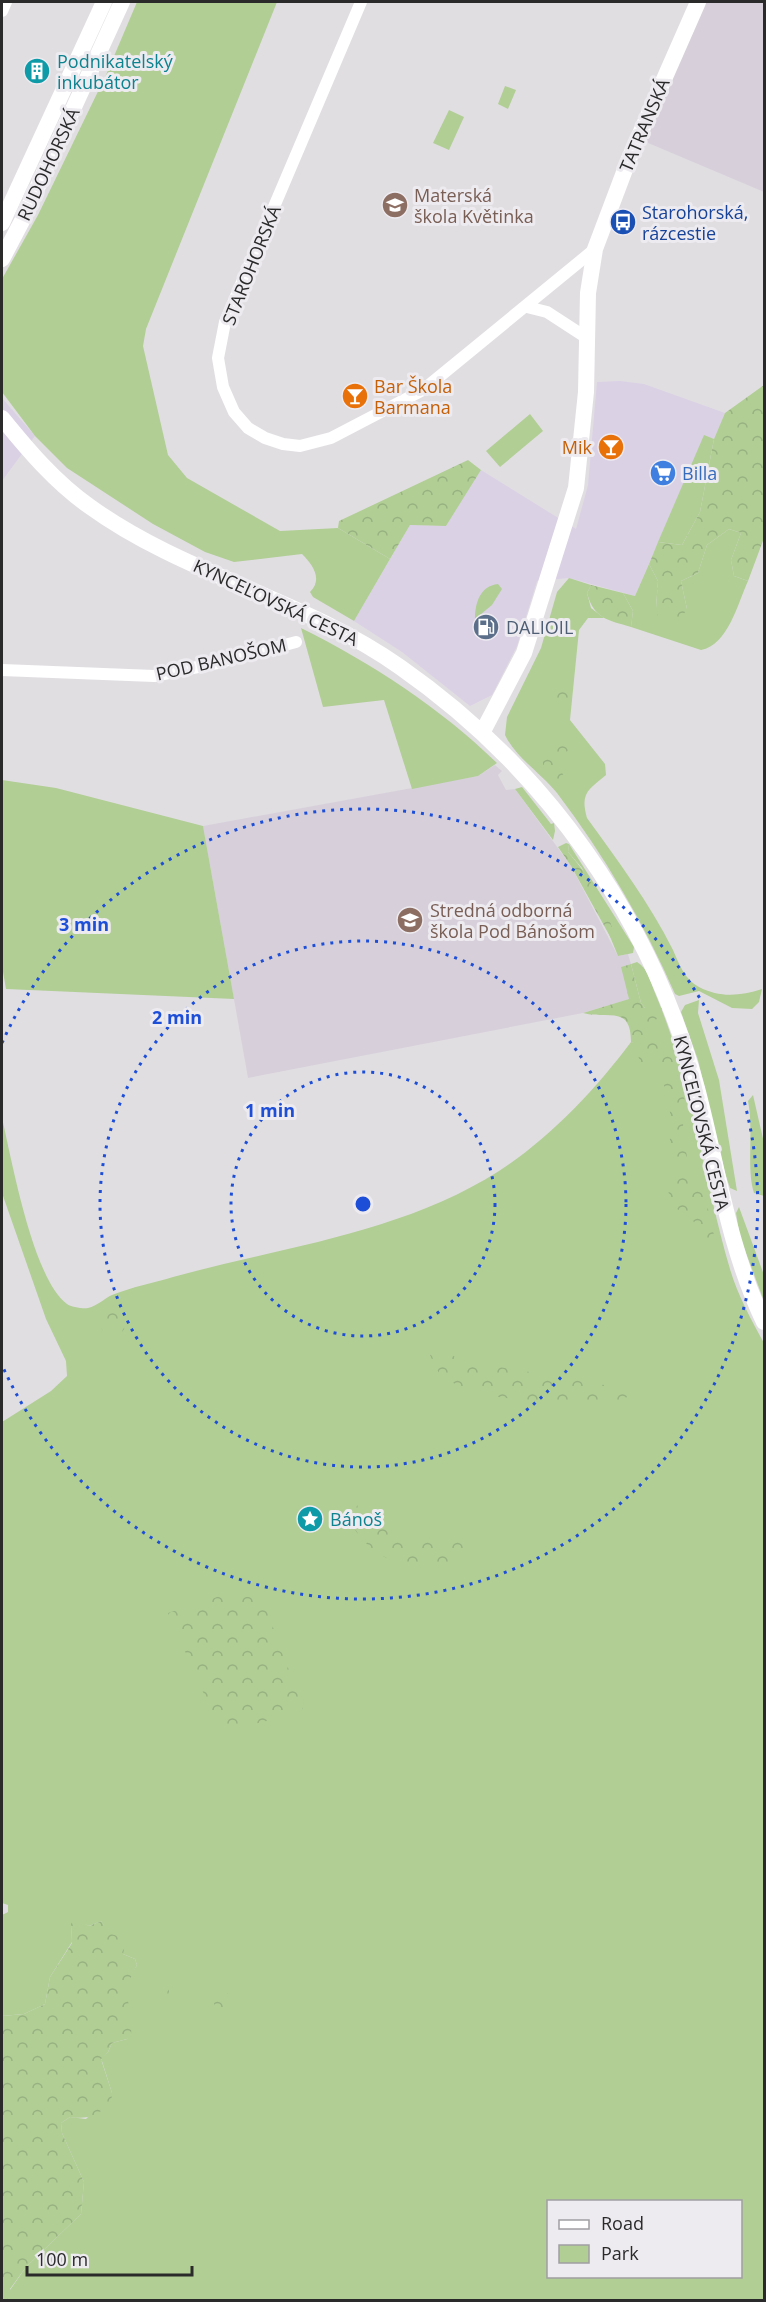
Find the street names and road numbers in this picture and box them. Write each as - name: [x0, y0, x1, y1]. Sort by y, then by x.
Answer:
- street label: TATRANSKÁ: [614, 74, 675, 175]
- street label: RUDOHORSKÁ: [11, 103, 85, 224]
- street label: STAROHORSKÁ: [216, 201, 286, 328]
- street label: KYNCEĽOVSKÁ CESTA: [190, 553, 363, 651]
- street label: POD BANOŠOM: [153, 632, 289, 686]
- street label: KYNCEĽOVSKÁ CESTA: [669, 1033, 736, 1214]

